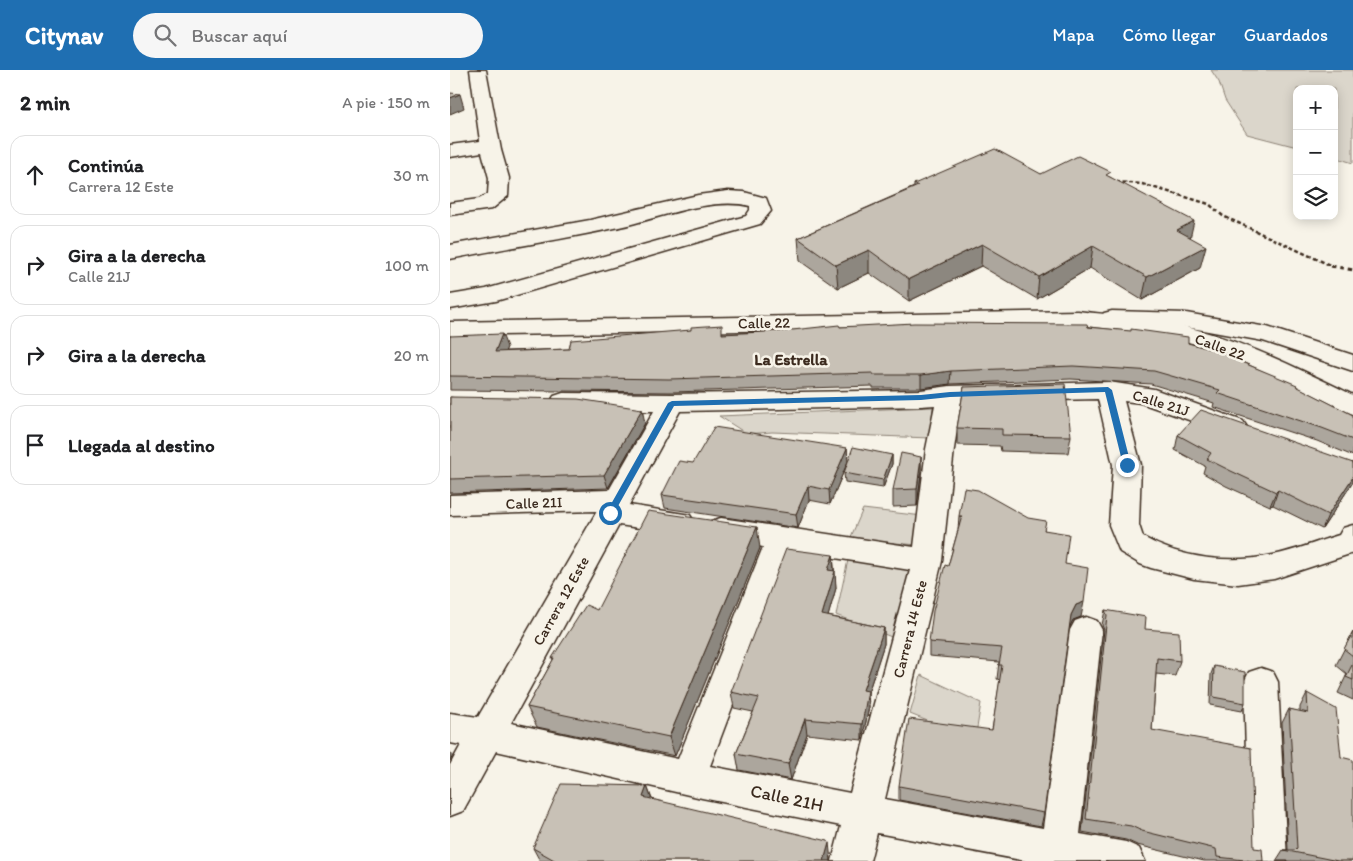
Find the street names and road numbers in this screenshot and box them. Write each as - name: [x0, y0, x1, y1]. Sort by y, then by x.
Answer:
- street label: Calle 22: [738, 314, 790, 332]
- street label: Calle 22: [1192, 330, 1248, 364]
- street label: Calle 21J: [1130, 386, 1192, 420]
- street label: Calle 21I: [505, 493, 563, 513]
- street label: Carrera 12 Este: [529, 553, 593, 649]
- street label: Carrera 14 Este: [889, 578, 931, 680]
- street label: Calle 21H: [749, 780, 825, 816]

